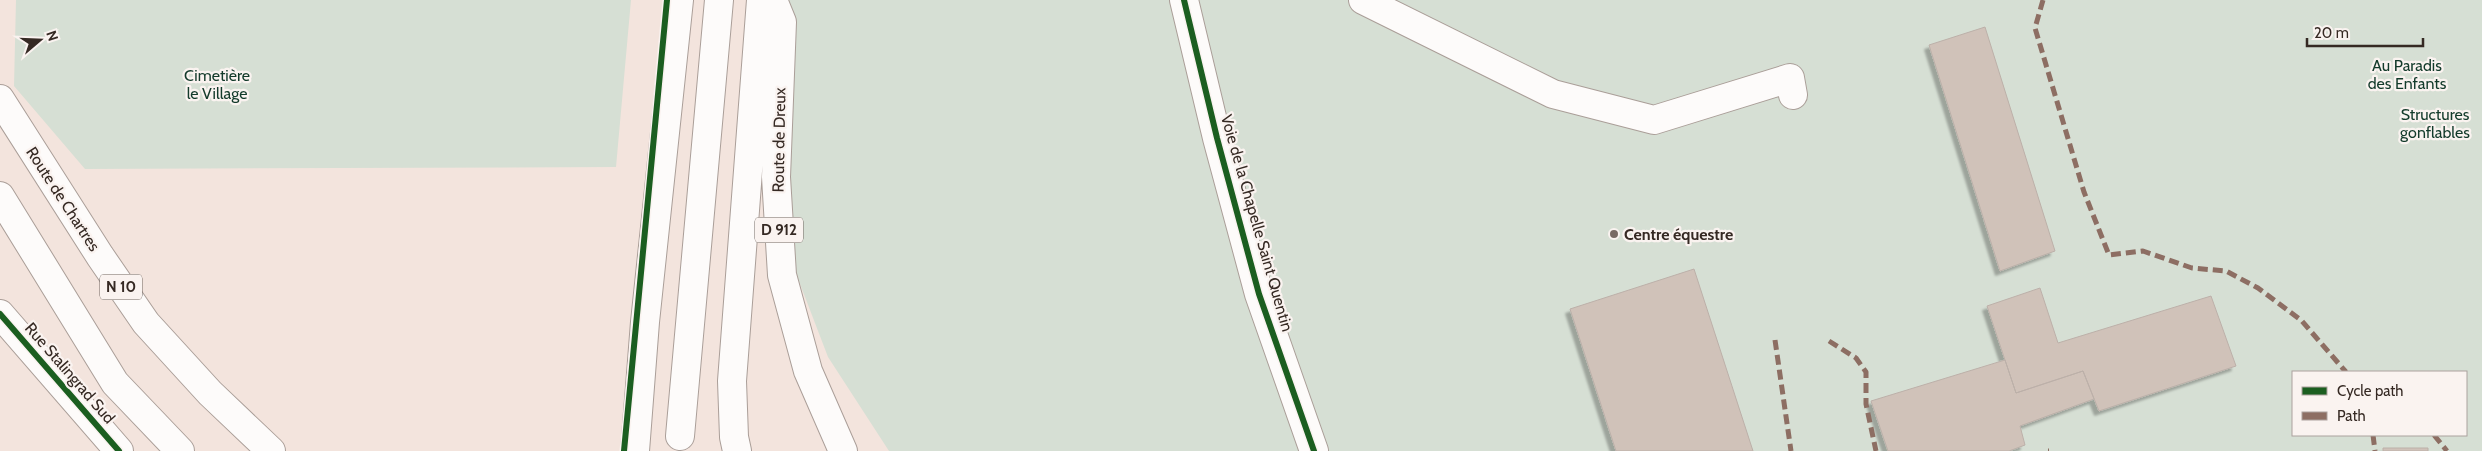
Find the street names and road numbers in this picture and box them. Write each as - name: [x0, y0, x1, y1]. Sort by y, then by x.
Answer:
- street label: Route de Dreux: [769, 87, 789, 193]
- street label: Voie de la Chapelle Saint Quentin: [1217, 112, 1297, 334]
- street label: Route de Chartres: [22, 143, 104, 255]
- road number: D 912: [755, 218, 803, 242]
- road number: N 10: [100, 274, 142, 300]
- street label: Rue Stalingrad Sud: [21, 319, 119, 427]

